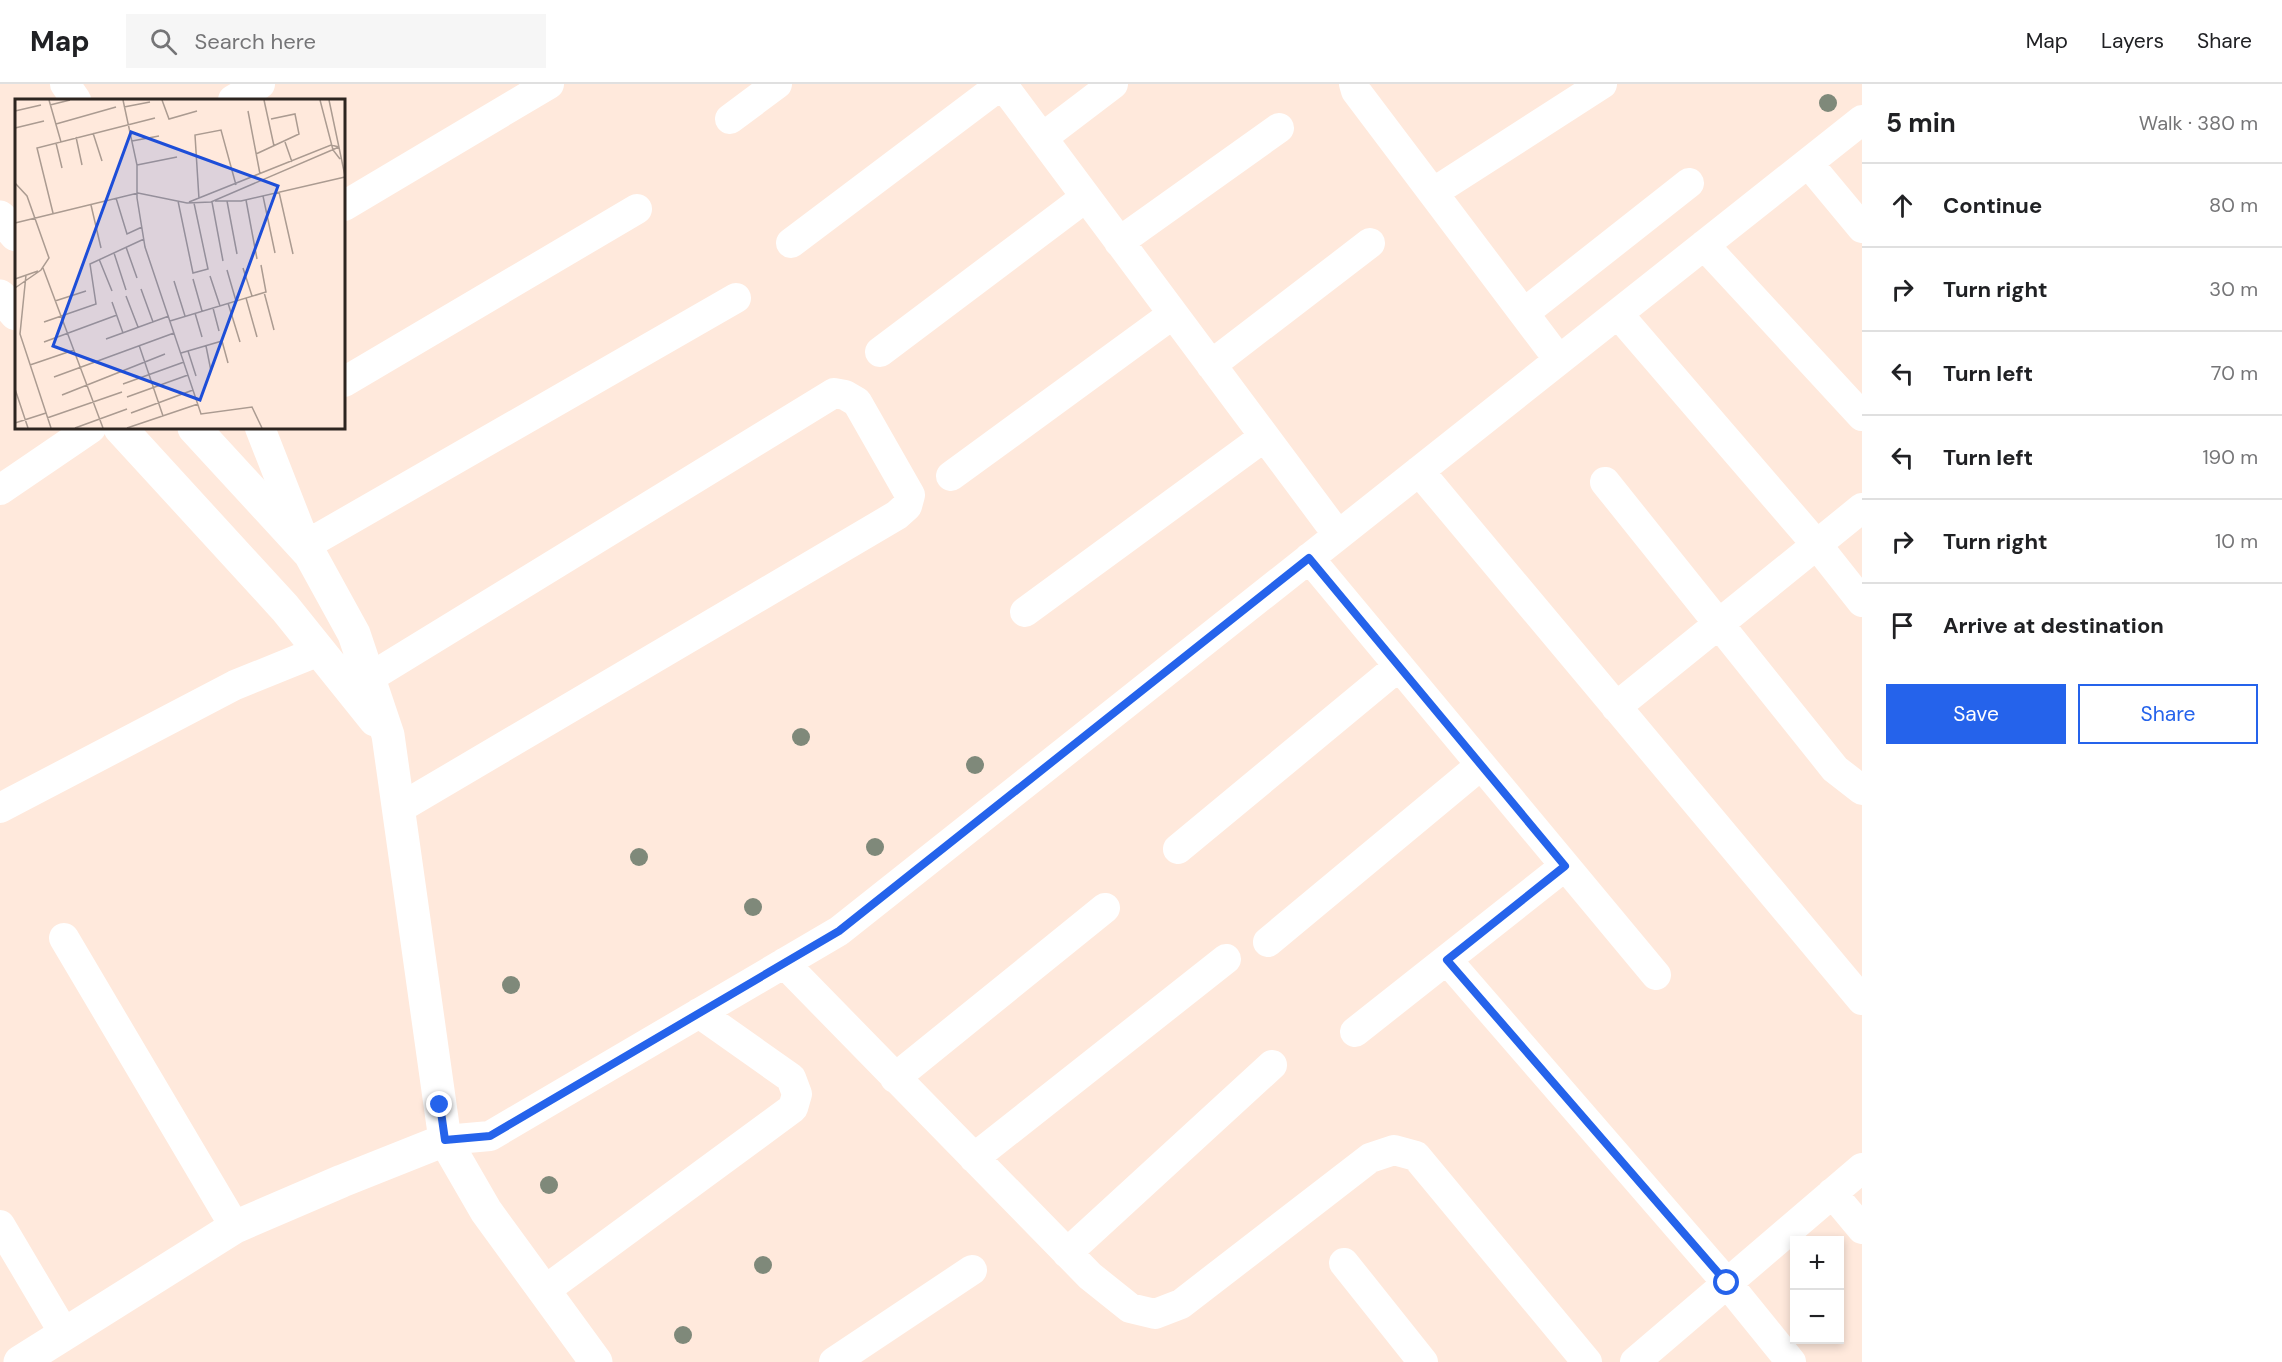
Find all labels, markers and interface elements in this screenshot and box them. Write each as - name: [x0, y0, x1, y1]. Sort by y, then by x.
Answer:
- search box: [126, 14, 546, 68]
- text: Map: [30, 23, 90, 60]
- icon: search: [147, 25, 180, 58]
- text: Search here: [195, 27, 316, 56]
- text: Map: [2026, 27, 2068, 55]
- text: Layers: [2101, 27, 2164, 55]
- text: Share: [2197, 27, 2252, 55]
- inset map: [15, 99, 345, 429]
- text: 5 min: [1886, 106, 1956, 140]
- text: Walk · 380 m: [2139, 110, 2258, 136]
- icon: ahead: [1886, 189, 1919, 222]
- text: Continue: [1943, 191, 2042, 220]
- text: 80 m: [2209, 192, 2258, 218]
- icon: right: [1886, 273, 1919, 306]
- text: Turn right: [1943, 275, 2048, 304]
- text: 30 m: [2209, 276, 2258, 302]
- icon: left: [1886, 357, 1919, 390]
- text: Turn left: [1943, 359, 2033, 388]
- text: 70 m: [2211, 360, 2258, 386]
- icon: left: [1886, 441, 1919, 474]
- text: Turn left: [1943, 443, 2033, 472]
- text: 190 m: [2202, 444, 2258, 470]
- icon: right: [1886, 525, 1919, 558]
- text: Turn right: [1943, 527, 2048, 556]
- text: 10 m: [2215, 528, 2258, 554]
- icon: arrive: [1886, 609, 1919, 642]
- text: Arrive at destination: [1943, 611, 2164, 640]
- button: Save: [1886, 684, 2066, 744]
- button: Share: [2078, 684, 2258, 744]
- route end: [426, 1091, 452, 1117]
- map controls: [1790, 1236, 1844, 1344]
- button: +: [1790, 1236, 1844, 1290]
- route start: [1713, 1269, 1739, 1295]
- button: −: [1790, 1290, 1844, 1344]

